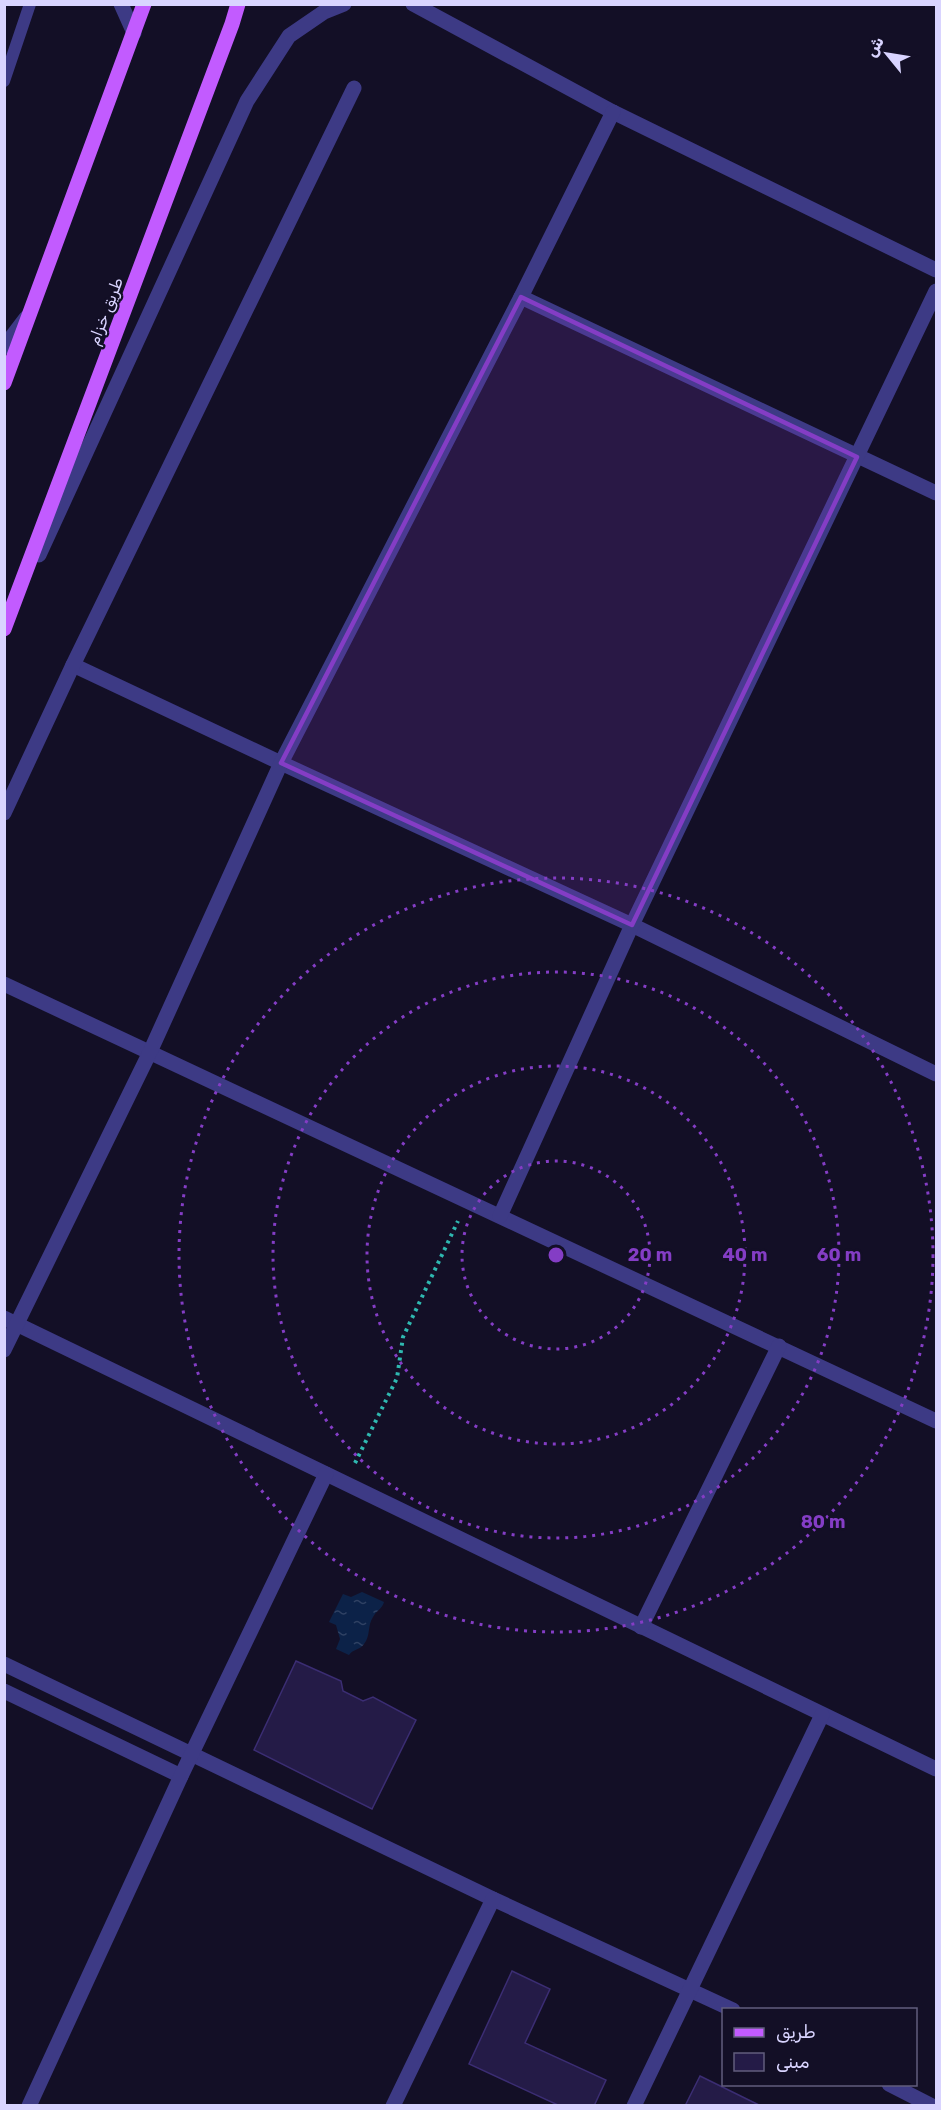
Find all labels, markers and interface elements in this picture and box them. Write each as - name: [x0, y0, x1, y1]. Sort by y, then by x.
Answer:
- north arrow: [857, 24, 917, 84]
- text: ش: [861, 33, 888, 60]
- street label: طريق خزام: [84, 275, 128, 348]
- text: 20 m: [628, 1244, 672, 1266]
- text: 40 m: [723, 1244, 767, 1266]
- text: 60 m: [817, 1244, 861, 1266]
- centre of rings: [546, 1245, 566, 1265]
- text: 80 m: [801, 1511, 845, 1533]
- legend: [722, 2008, 917, 2086]
- text: طريق: [776, 2021, 816, 2043]
- text: مبنى: [776, 2051, 810, 2073]

